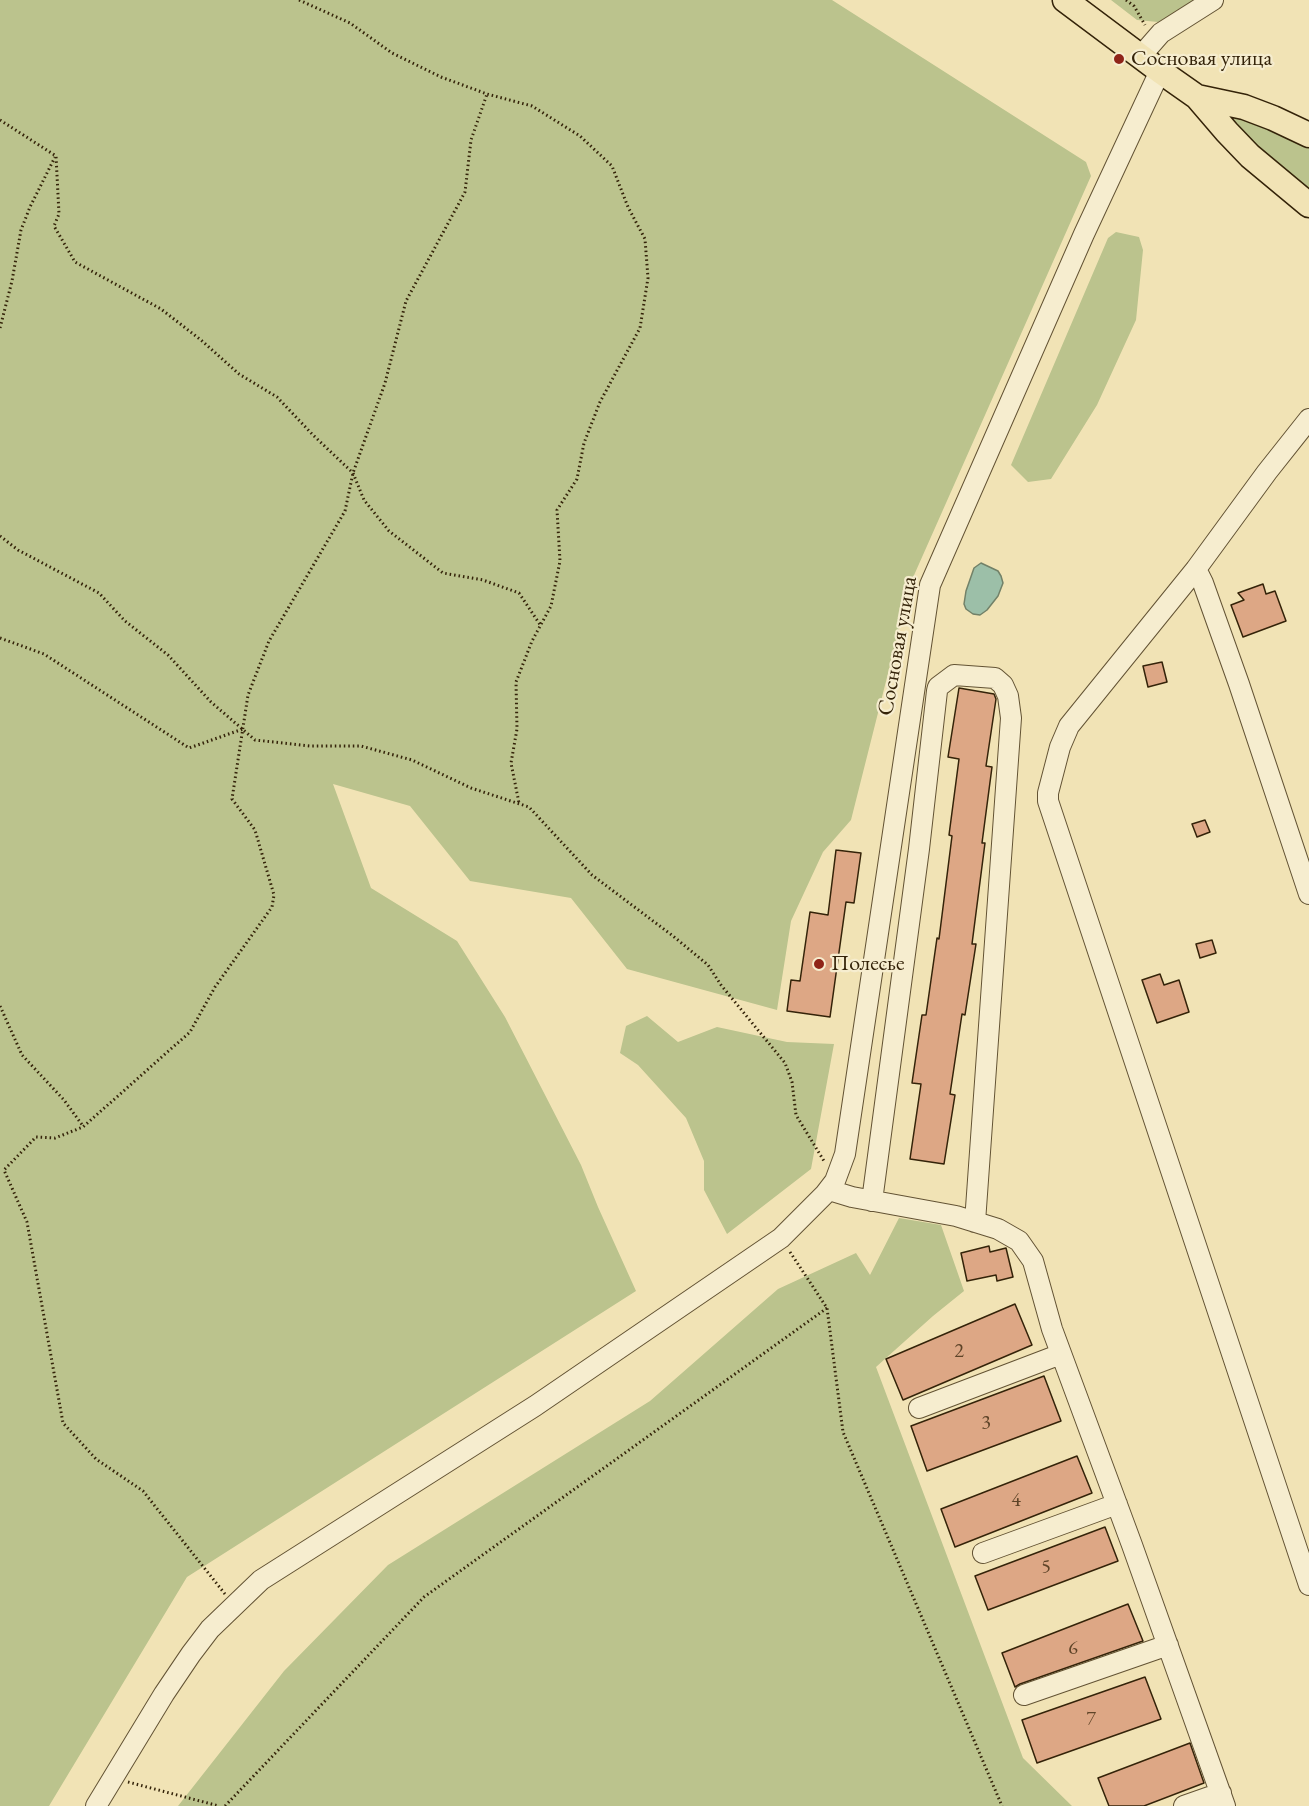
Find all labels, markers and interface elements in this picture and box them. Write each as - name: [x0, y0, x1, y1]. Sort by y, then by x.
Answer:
- place label: Сосновая улица: [1131, 46, 1272, 72]
- marker: Сосновая улица: [1112, 52, 1126, 66]
- street label: Сосновая улица: [873, 574, 923, 718]
- place label: Полесье: [831, 951, 905, 977]
- marker: Полесье: [812, 957, 826, 971]
- house number: 2: [954, 1340, 964, 1364]
- house number: 3: [981, 1412, 991, 1436]
- house number: 4: [1011, 1489, 1021, 1513]
- house number: 5: [1041, 1556, 1051, 1580]
- house number: 6: [1068, 1637, 1078, 1661]
- house number: 7: [1086, 1708, 1096, 1732]

